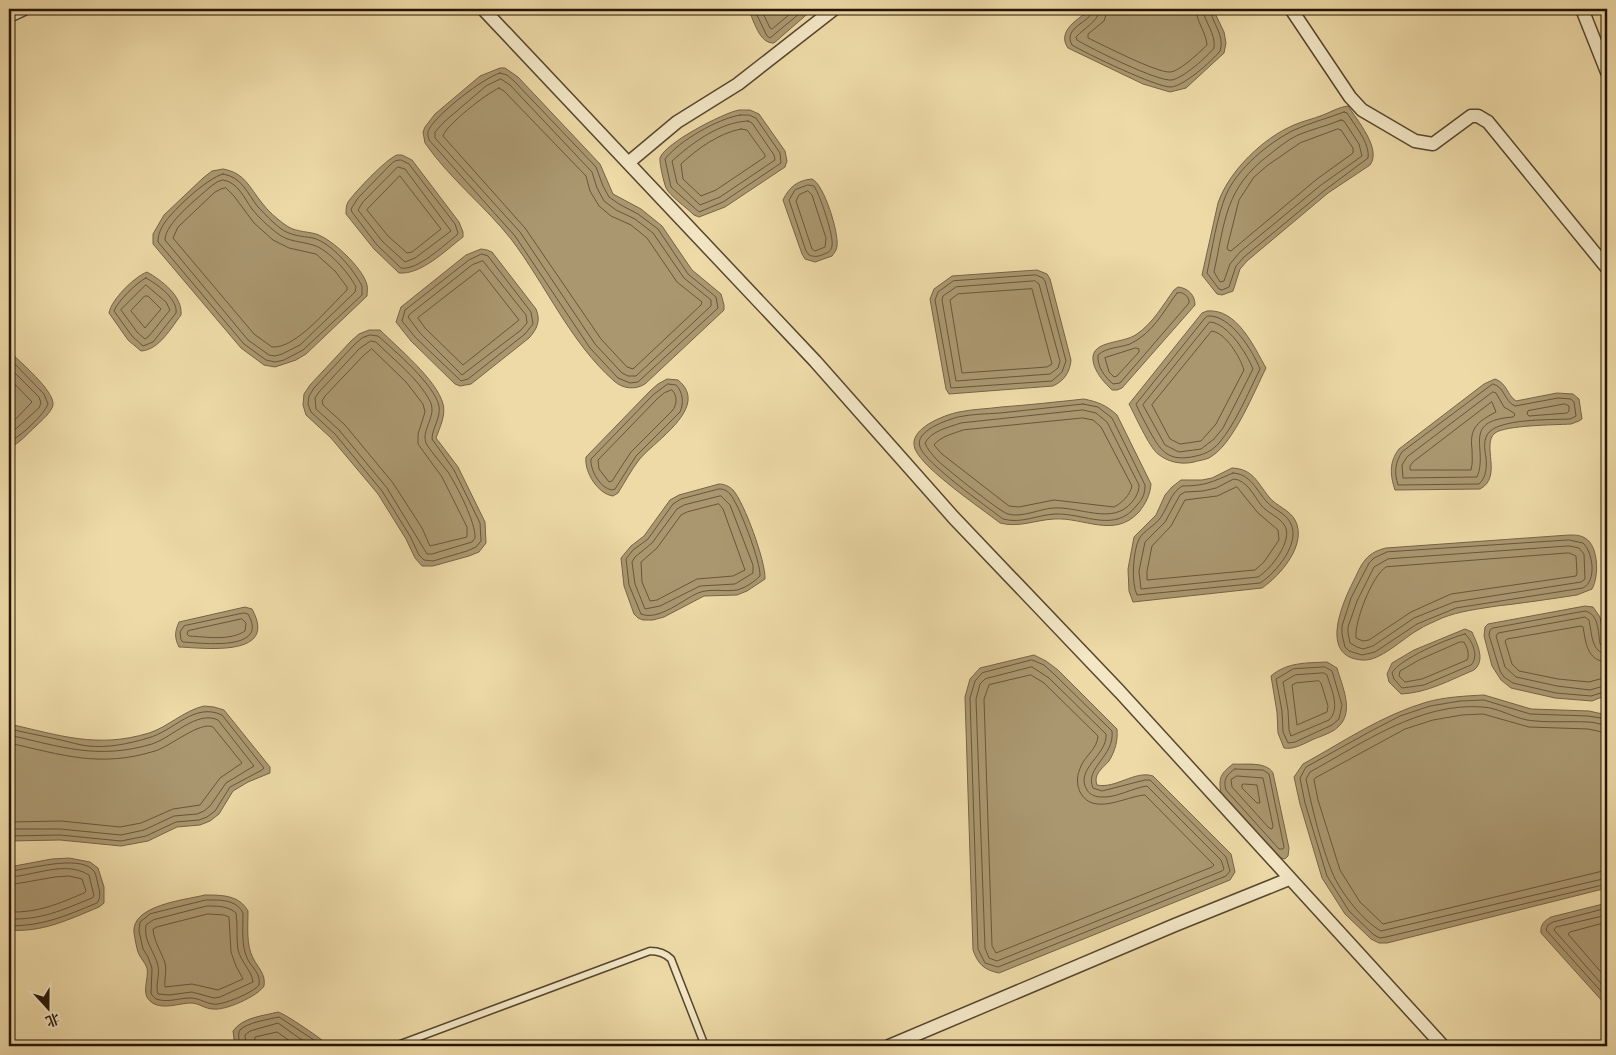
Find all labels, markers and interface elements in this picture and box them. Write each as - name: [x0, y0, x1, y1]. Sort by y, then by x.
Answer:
- north arrow: [22, 982, 72, 1032]
- text: 北: [43, 1008, 62, 1031]

